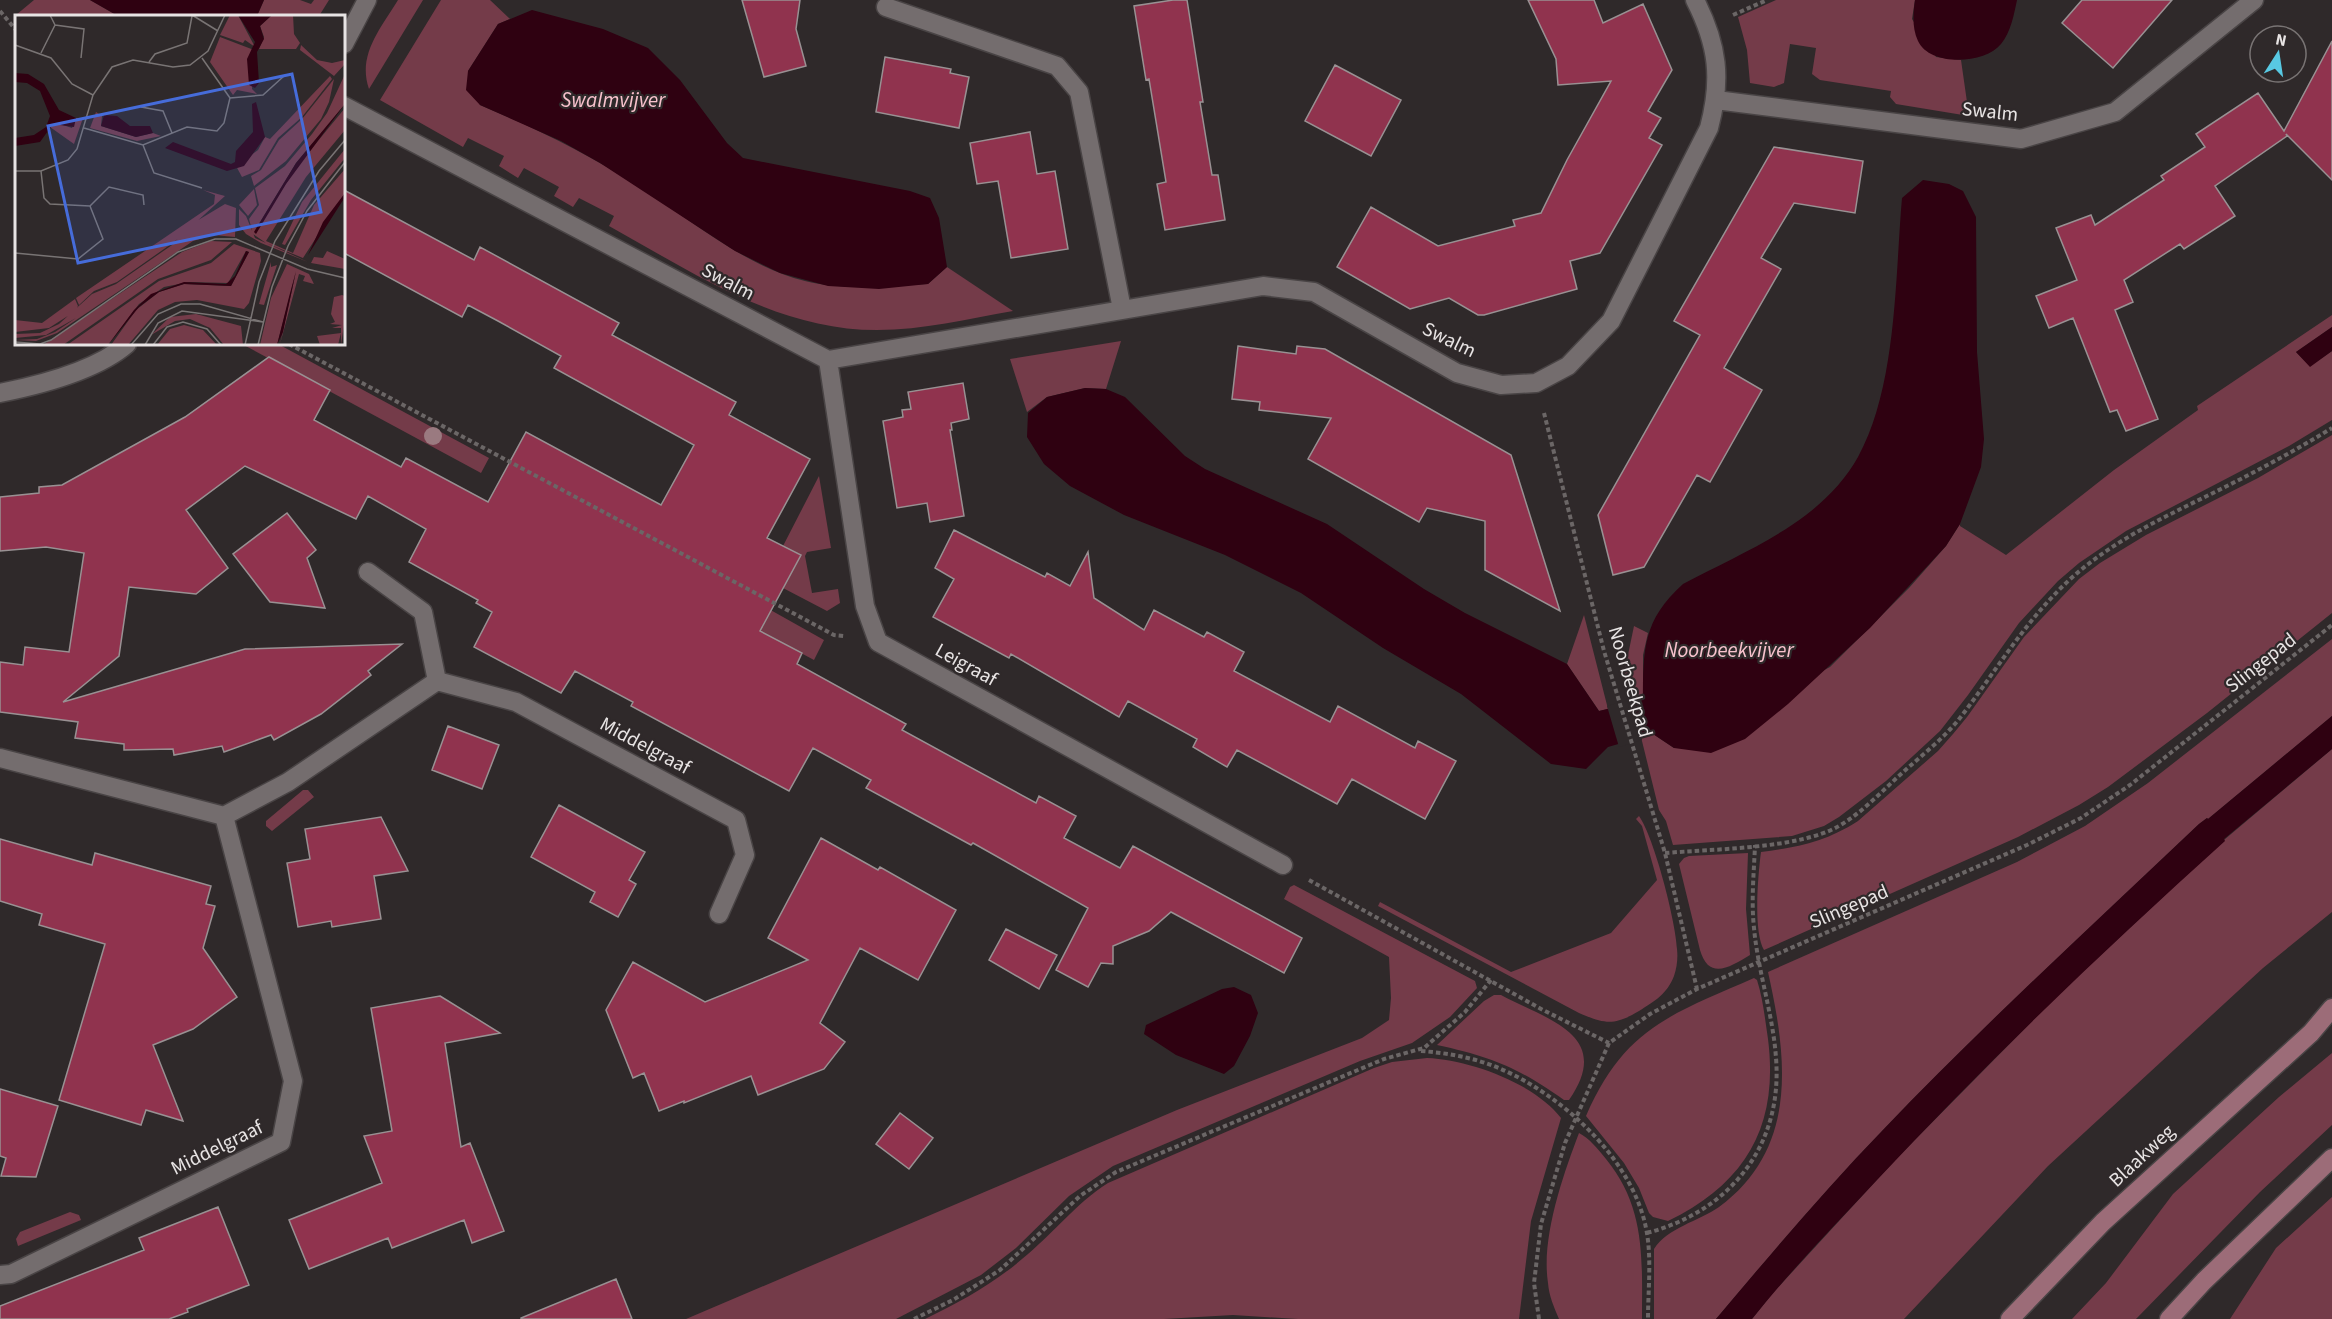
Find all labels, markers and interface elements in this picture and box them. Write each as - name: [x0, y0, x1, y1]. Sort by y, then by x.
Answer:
- inset map: [15, 15, 345, 345]
- north arrow: [2248, 24, 2308, 84]
- text: N: [2273, 28, 2288, 52]
- water label: Swalmvijver: [561, 85, 666, 115]
- street label: Swalm: [1960, 95, 2020, 129]
- street label: Swalm: [696, 256, 760, 308]
- street label: Swalm: [1417, 315, 1481, 365]
- street label: Noorbeekpad: [1601, 623, 1659, 741]
- street label: Slingepad: [2220, 626, 2302, 700]
- water label: Noorbeekvijver: [1664, 635, 1794, 665]
- street label: Leigraaf: [930, 637, 1003, 694]
- street label: Middelgraaf: [595, 710, 696, 782]
- street label: Slingepad: [1805, 878, 1893, 936]
- street label: Middelgraaf: [166, 1113, 269, 1182]
- street label: Blaakweg: [2103, 1118, 2181, 1194]

